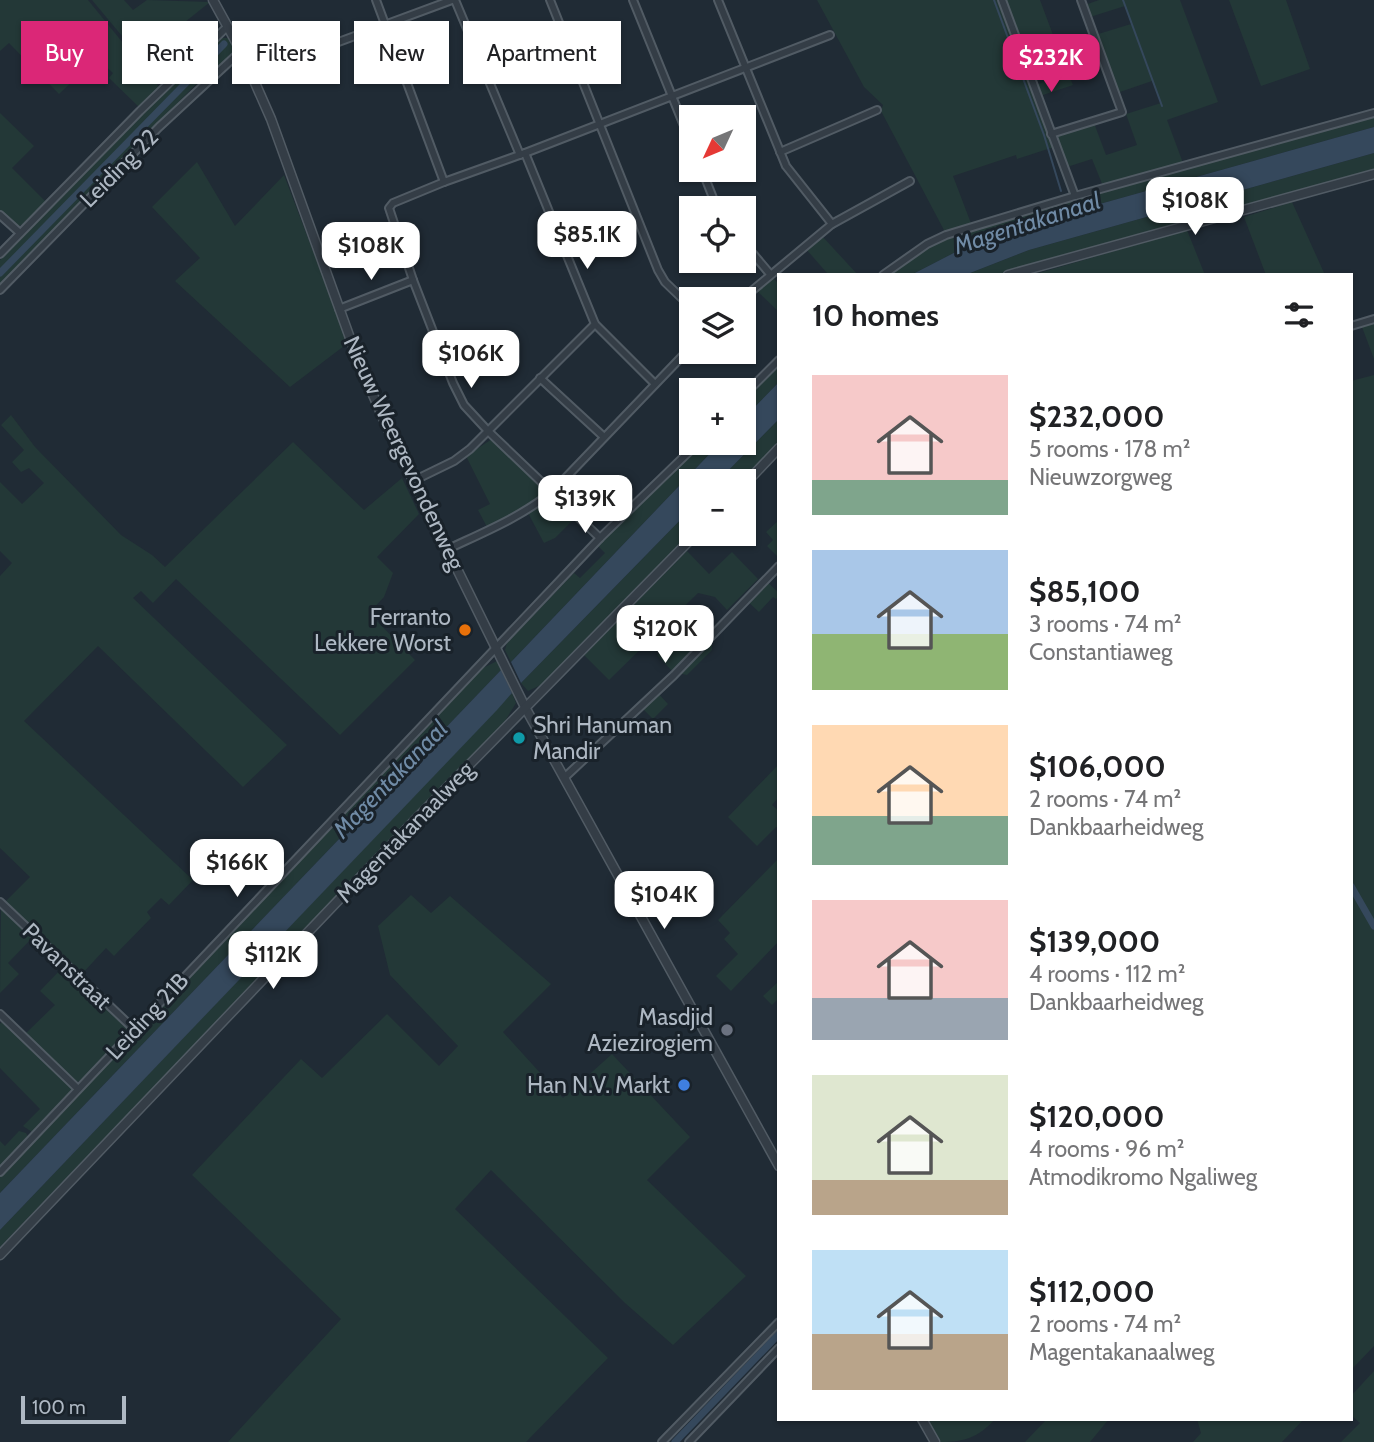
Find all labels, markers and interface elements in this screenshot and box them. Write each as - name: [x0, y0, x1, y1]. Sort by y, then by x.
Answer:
- chip: Buy: [21, 21, 108, 84]
- chip: Rent: [122, 21, 218, 84]
- chip: Filters: [232, 21, 340, 84]
- chip: New: [354, 21, 449, 84]
- chip: Apartment: [463, 21, 621, 84]
- pin: $232K: [1002, 34, 1100, 94]
- text: $232K: [1019, 43, 1083, 71]
- north arrow: [679, 105, 756, 182]
- map controls: [679, 105, 756, 546]
- street label: Leiding 22: [74, 123, 164, 213]
- pin: $108K: [1146, 177, 1244, 237]
- water label: Magentakanaal: [949, 186, 1104, 261]
- text: $108K: [1162, 186, 1228, 214]
- button: locate: [679, 196, 756, 273]
- pin: $85.1K: [530, 212, 644, 271]
- text: $85.1K: [553, 220, 621, 248]
- pin: $108K: [322, 222, 420, 282]
- text: $108K: [338, 231, 404, 259]
- button: layers: [679, 287, 756, 364]
- icon: filters: [1280, 296, 1318, 334]
- text: 10 homes: [812, 297, 939, 334]
- pin: $106K: [422, 330, 520, 390]
- street label: Nieuw Weergevondenweg: [337, 332, 471, 575]
- text: $106K: [438, 339, 504, 367]
- button: +: [679, 378, 756, 455]
- text: $232,000: [1029, 398, 1165, 435]
- icon: home: [868, 403, 952, 487]
- text: 5 rooms · 178 m²: [1029, 435, 1190, 463]
- text: Nieuwzorgweg: [1029, 463, 1172, 491]
- button: −: [679, 469, 756, 546]
- pin: $139K: [536, 476, 634, 535]
- text: $139K: [554, 484, 616, 512]
- text: $85,100: [1029, 573, 1140, 610]
- icon: home: [868, 578, 952, 662]
- place label: Ferranto Lekkere Worst: [314, 603, 451, 657]
- pin: $120K: [616, 606, 714, 665]
- text: 3 rooms · 74 m²: [1029, 610, 1181, 638]
- text: $120K: [633, 614, 697, 642]
- marker: Ferranto Lekkere Worst: [457, 622, 473, 638]
- text: Constantiaweg: [1029, 638, 1173, 666]
- place label: Shri Hanuman Mandir: [533, 711, 672, 765]
- water label: Magentakanaal: [326, 714, 454, 845]
- marker: Shri Hanuman Mandir: [511, 730, 527, 746]
- text: $106,000: [1029, 748, 1166, 785]
- icon: home: [868, 753, 952, 837]
- street label: Magentakanaalweg: [330, 755, 480, 908]
- text: 2 rooms · 74 m²: [1029, 785, 1181, 813]
- text: Dankbaarheidweg: [1029, 813, 1204, 841]
- pin: $166K: [188, 839, 286, 899]
- text: $166K: [206, 848, 268, 876]
- pin: $104K: [615, 872, 713, 931]
- text: $104K: [631, 880, 697, 908]
- street label: Pavanstraat: [17, 917, 117, 1015]
- text: $139,000: [1029, 923, 1160, 960]
- icon: home: [868, 928, 952, 1012]
- pin: $112K: [224, 932, 322, 991]
- text: $112K: [245, 940, 301, 968]
- text: 4 rooms · 112 m²: [1029, 960, 1185, 988]
- street label: Leiding 21B: [100, 967, 194, 1065]
- text: Dankbaarheidweg: [1029, 988, 1204, 1016]
- place label: Masdjid Aziezirogiem: [587, 1003, 713, 1057]
- marker: Masdjid Aziezirogiem: [719, 1022, 735, 1038]
- place label: Han N.V. Markt: [527, 1071, 670, 1099]
- marker: Han N.V. Markt: [676, 1077, 692, 1093]
- text: $120,000: [1029, 1098, 1164, 1135]
- icon: home: [868, 1103, 952, 1187]
- text: 4 rooms · 96 m²: [1029, 1135, 1184, 1163]
- text: Atmodikromo Ngaliweg: [1029, 1163, 1257, 1191]
- text: $112,000: [1029, 1273, 1155, 1310]
- icon: home: [868, 1278, 952, 1362]
- text: 2 rooms · 74 m²: [1029, 1310, 1181, 1338]
- text: Magentakanaalweg: [1029, 1338, 1215, 1366]
- scale bar: [21, 1393, 126, 1425]
- text: 100 m: [32, 1396, 86, 1419]

